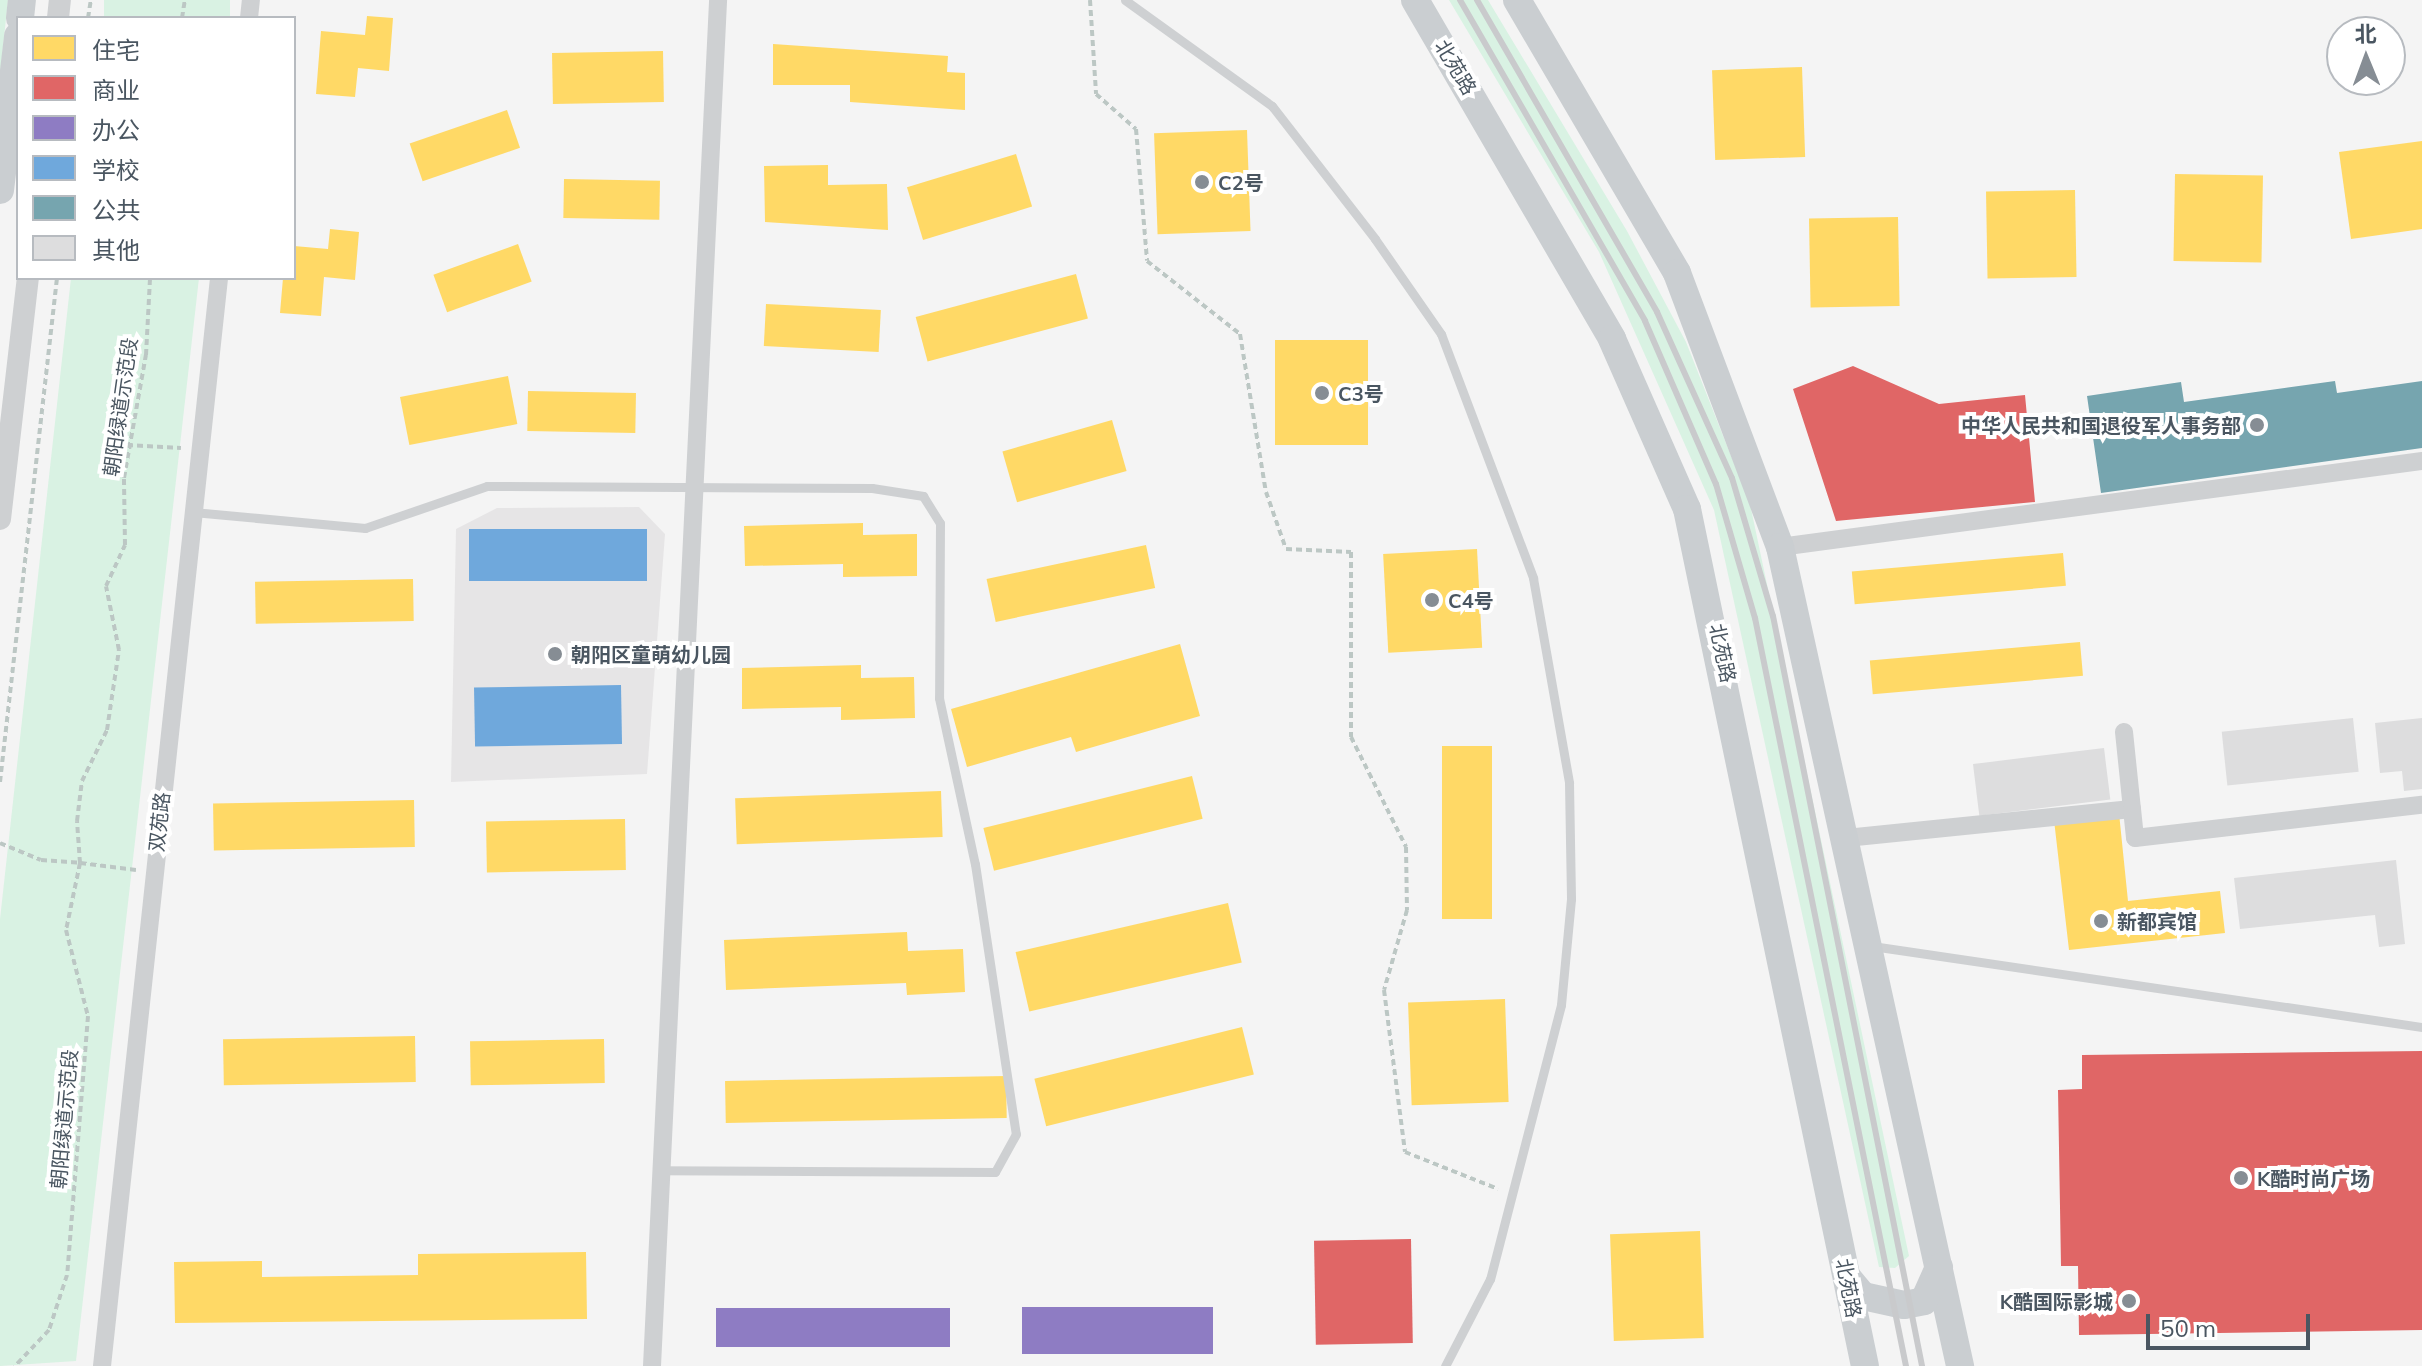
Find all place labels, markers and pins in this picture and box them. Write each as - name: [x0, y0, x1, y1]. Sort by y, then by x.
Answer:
- place label: C2号: [1218, 170, 1264, 194]
- marker: C2号: [1193, 173, 1211, 191]
- place label: C3号: [1338, 381, 1384, 405]
- marker: C3号: [1313, 384, 1331, 402]
- place label: 中华人民共和国退役军人事务部: [1961, 413, 2241, 437]
- marker: 中华人民共和国退役军人事务部: [2248, 416, 2266, 434]
- place label: C4号: [1448, 588, 1494, 612]
- marker: C4号: [1423, 591, 1441, 609]
- place label: 朝阳区童萌幼儿园: [571, 642, 731, 666]
- marker: 朝阳区童萌幼儿园: [546, 645, 564, 663]
- place label: 新都宾馆: [2117, 909, 2197, 933]
- marker: 新都宾馆: [2092, 912, 2110, 930]
- place label: K酷时尚广场: [2257, 1166, 2370, 1190]
- marker: K酷时尚广场: [2232, 1169, 2250, 1187]
- place label: K酷国际影城: [2000, 1289, 2113, 1313]
- marker: K酷国际影城: [2120, 1292, 2138, 1310]

